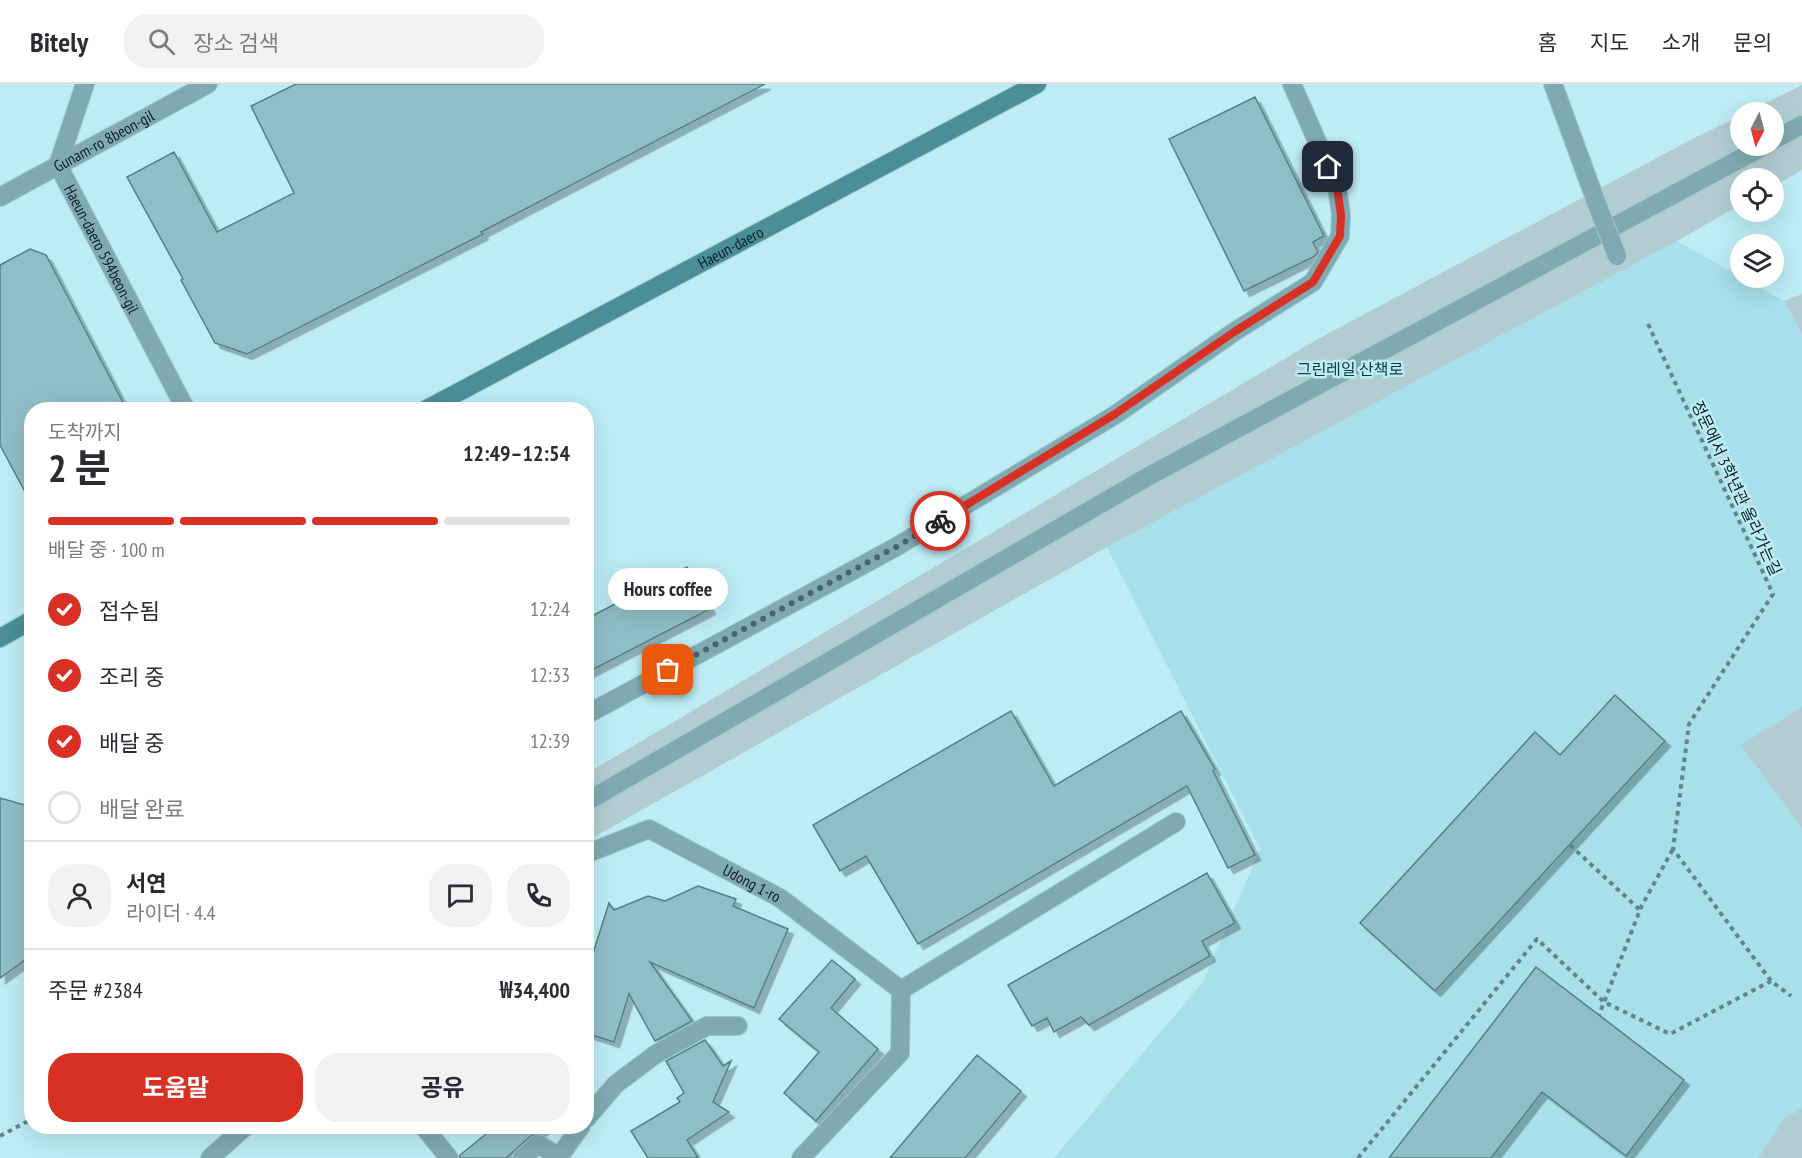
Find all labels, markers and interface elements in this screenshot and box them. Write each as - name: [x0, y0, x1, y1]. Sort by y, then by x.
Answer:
- search box: [124, 14, 544, 68]
- text: Bitely: [30, 23, 88, 60]
- icon: search: [145, 25, 178, 58]
- text: 장소 검색: [193, 29, 279, 57]
- text: 홈: [1538, 29, 1557, 56]
- text: 지도: [1590, 29, 1629, 56]
- text: 소개: [1662, 29, 1700, 56]
- text: 문의: [1733, 29, 1772, 56]
- north arrow: [1730, 102, 1784, 156]
- map controls: [1730, 102, 1784, 288]
- street label: Gunam-ro 8beon-gil: [50, 105, 158, 176]
- pin: [1302, 141, 1353, 192]
- icon: home: [1311, 150, 1344, 183]
- button: locate: [1730, 168, 1784, 222]
- street label: Haeun-daero 594beon-gil: [60, 181, 144, 317]
- street label: Haeun-daero: [694, 222, 767, 273]
- button: layers: [1730, 234, 1784, 288]
- park label: 그린레일 산책로: [1297, 359, 1403, 379]
- street label: 정문에서 3학년관 올라가는길: [1688, 397, 1786, 579]
- text: 도착까지: [48, 419, 122, 445]
- text: 12:49–12:54: [463, 439, 570, 467]
- text: 2 분: [48, 442, 111, 493]
- courier: [910, 491, 970, 551]
- icon: bike: [924, 505, 957, 538]
- text: 배달 중 · 100 m: [48, 537, 164, 563]
- callout: Hours coffee: [608, 568, 728, 610]
- text: Hours coffee: [624, 576, 712, 602]
- icon: check: [48, 593, 81, 626]
- text: 12:24: [530, 596, 570, 622]
- text: 접수됨: [99, 597, 160, 625]
- pin: [642, 644, 693, 695]
- icon: bag: [651, 653, 684, 686]
- icon: check: [48, 659, 81, 692]
- text: 12:33: [530, 662, 570, 688]
- text: 조리 중: [99, 663, 164, 691]
- icon: check: [48, 725, 81, 758]
- text: 12:39: [530, 728, 570, 754]
- text: 배달 중: [99, 729, 164, 757]
- text: 배달 완료: [99, 795, 185, 823]
- street label: Udong 1-ro: [719, 860, 784, 907]
- button: person: [48, 864, 111, 927]
- button: chat: [429, 864, 492, 927]
- button: phone: [507, 864, 570, 927]
- text: 서연: [126, 869, 166, 897]
- text: 라이더 · 4.4: [126, 900, 216, 926]
- text: 주문 #2384: [48, 976, 143, 1004]
- text: ₩34,400: [500, 976, 570, 1004]
- button: 도움말: [48, 1053, 303, 1122]
- button: 공유: [315, 1053, 570, 1122]

